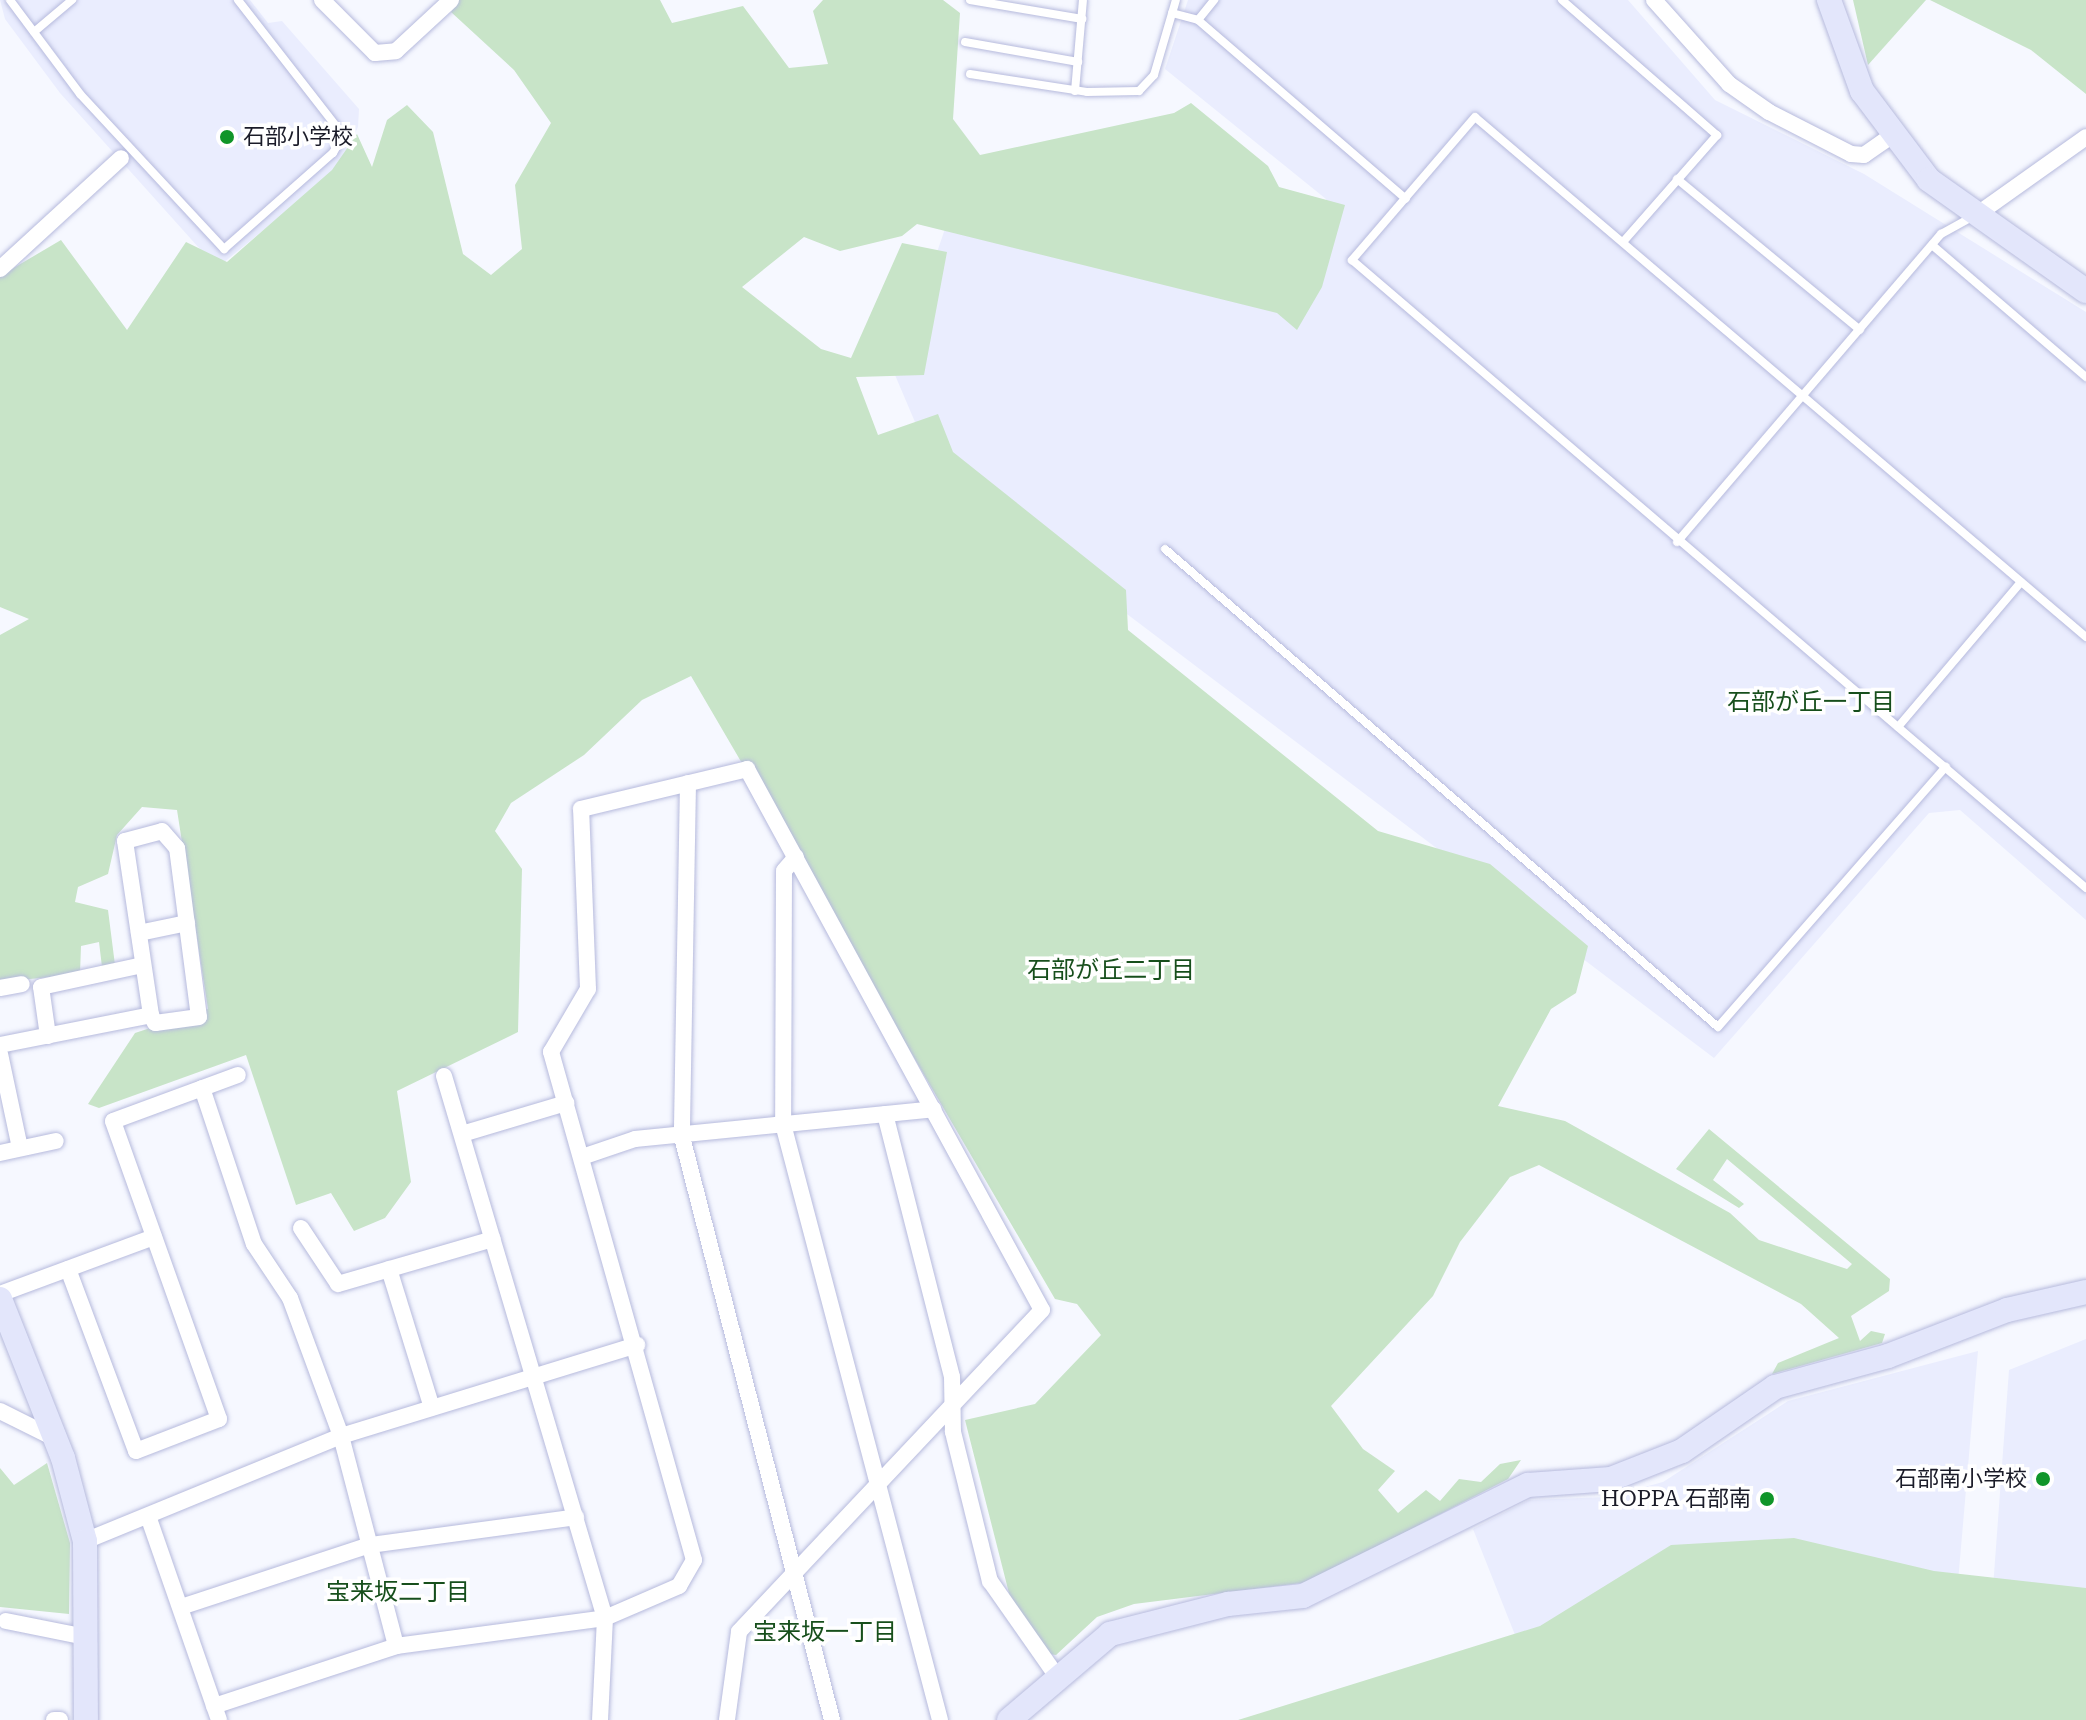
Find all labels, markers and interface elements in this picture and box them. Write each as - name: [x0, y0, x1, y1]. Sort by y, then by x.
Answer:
- place label: 石部小学校: [243, 124, 353, 150]
- marker: 石部小学校: [218, 128, 236, 146]
- district label: 石部が丘一丁目: [1727, 689, 1895, 717]
- district label: 石部が丘二丁目: [1027, 957, 1195, 985]
- place label: 石部南小学校: [1895, 1466, 2027, 1492]
- marker: 石部南小学校: [2034, 1470, 2052, 1488]
- place label: HOPPA 石部南: [1601, 1486, 1751, 1512]
- marker: HOPPA 石部南: [1758, 1490, 1776, 1508]
- district label: 宝来坂二丁目: [326, 1579, 470, 1607]
- district label: 宝来坂一丁目: [753, 1619, 897, 1647]

